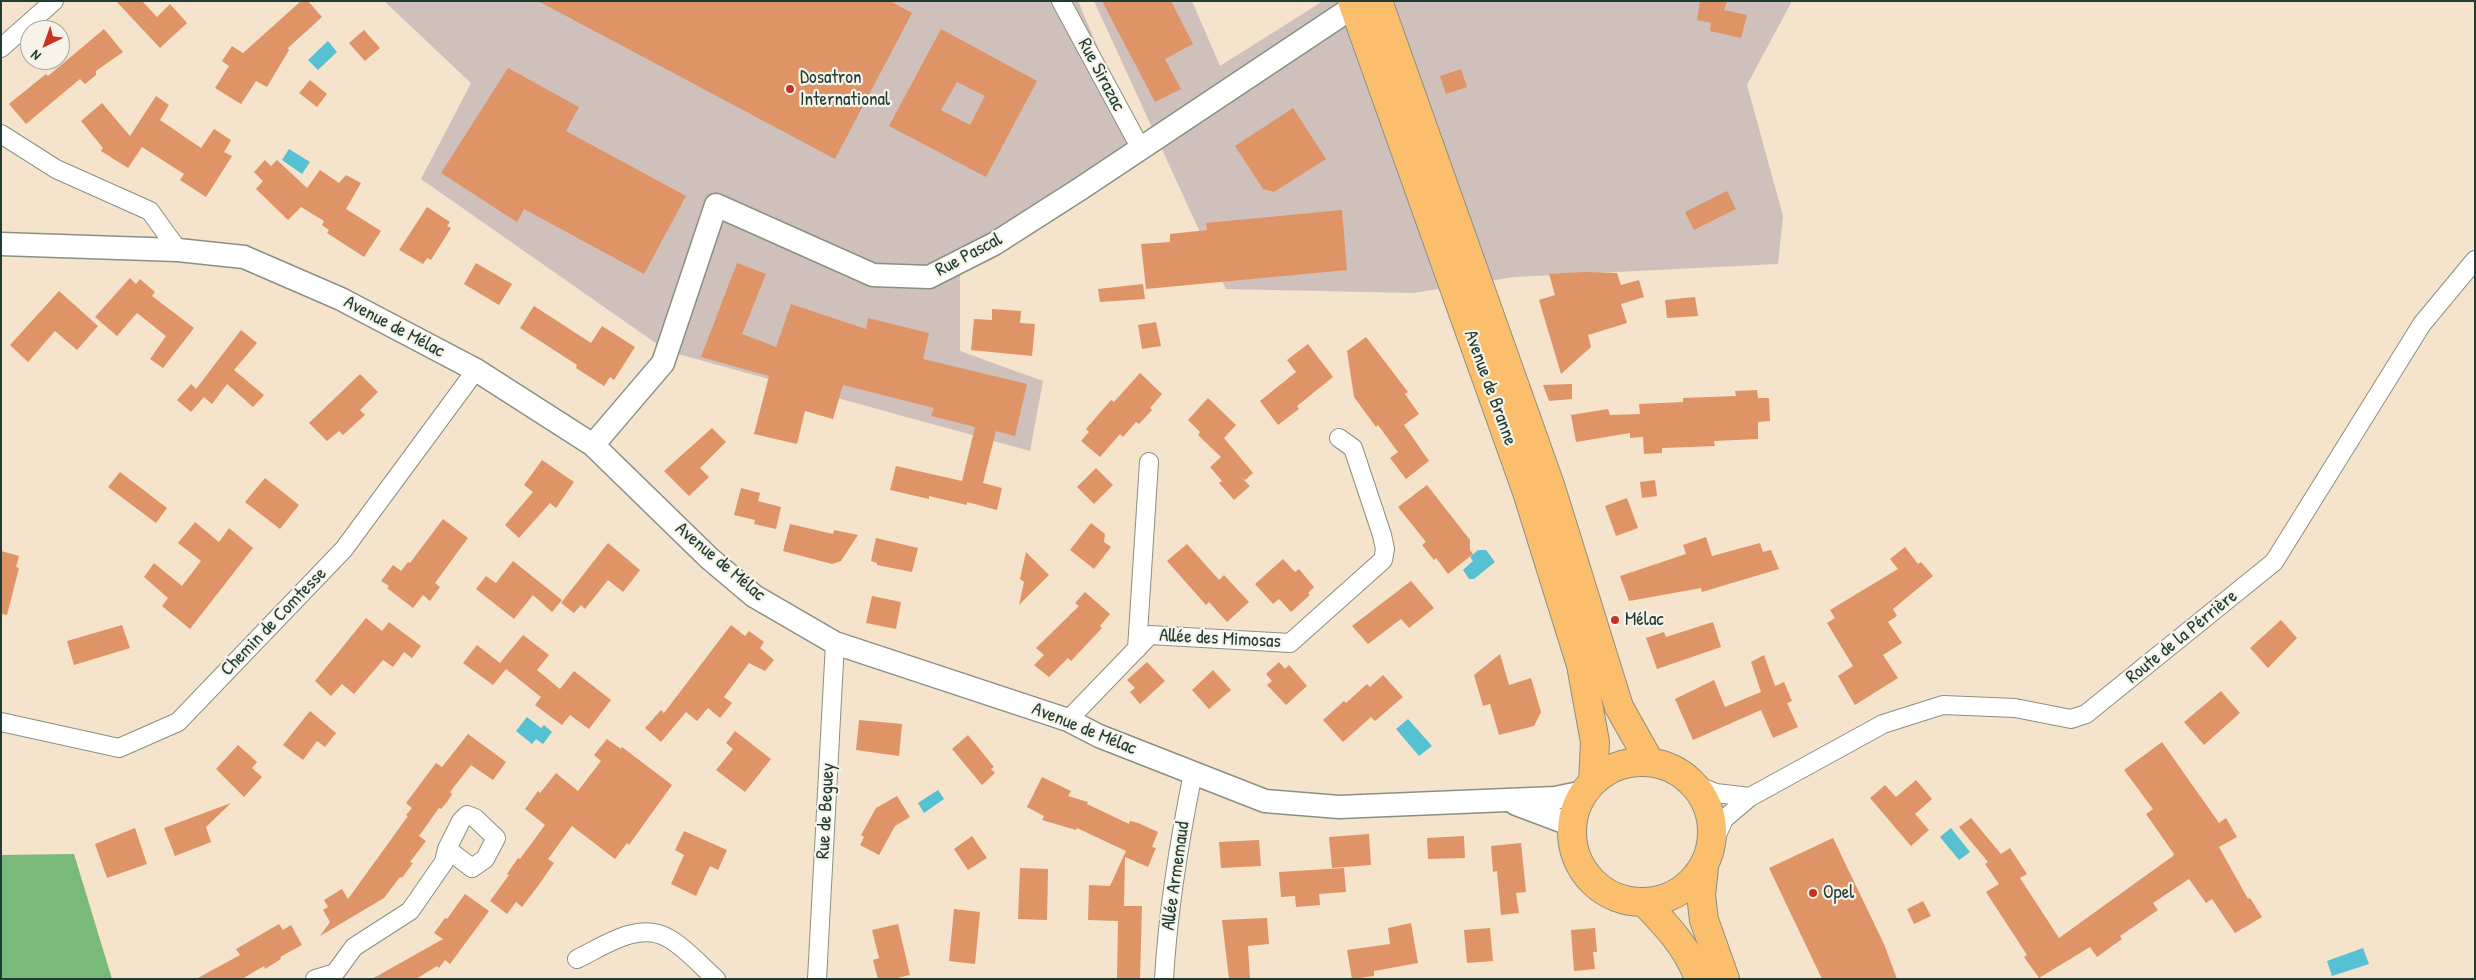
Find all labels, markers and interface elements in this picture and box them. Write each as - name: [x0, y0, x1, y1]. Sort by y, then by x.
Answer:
- north arrow: [20, 20, 70, 70]
- street label: Rue Sirazac: [1072, 35, 1130, 115]
- text: N: [26, 46, 44, 65]
- place label: Dosatron International: [800, 67, 890, 111]
- marker: Dosatron International: [784, 83, 796, 95]
- street label: Rue Pascal: [932, 228, 1006, 282]
- street label: Avenue de Mélac: [340, 291, 448, 363]
- street label: Avenue de Branne: [1459, 327, 1521, 449]
- street label: Avenue de Mélac: [670, 518, 770, 606]
- street label: Chemin de Comtesse: [216, 563, 332, 681]
- street label: Route de la Pérrière: [2122, 585, 2242, 689]
- place label: Mélac: [1625, 609, 1664, 631]
- marker: Mélac: [1609, 614, 1621, 626]
- street label: Allée des Mimosas: [1159, 624, 1281, 654]
- street label: Avenue de Mélac: [1028, 698, 1140, 760]
- street label: Rue de Beguey: [812, 762, 840, 860]
- street label: Allée Armemaud: [1157, 820, 1195, 932]
- place label: Opel: [1823, 882, 1854, 904]
- marker: Opel: [1807, 887, 1819, 899]

